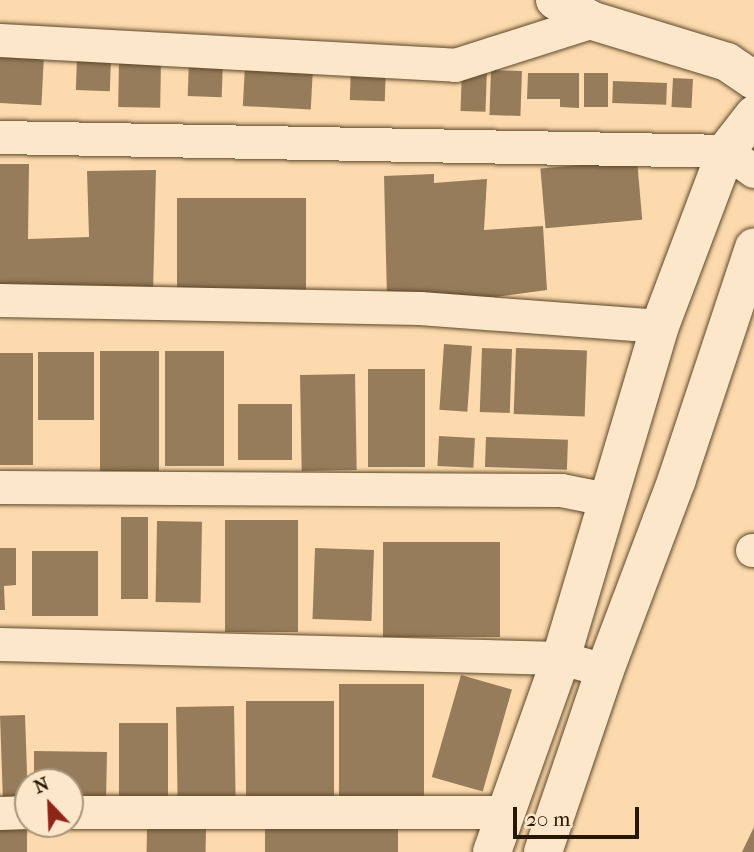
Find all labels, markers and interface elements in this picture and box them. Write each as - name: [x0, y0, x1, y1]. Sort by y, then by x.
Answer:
- north arrow: [14, 768, 84, 838]
- text: N: [31, 773, 53, 798]
- scale bar: [516, 792, 642, 836]
- text: 20 m: [526, 807, 570, 831]

